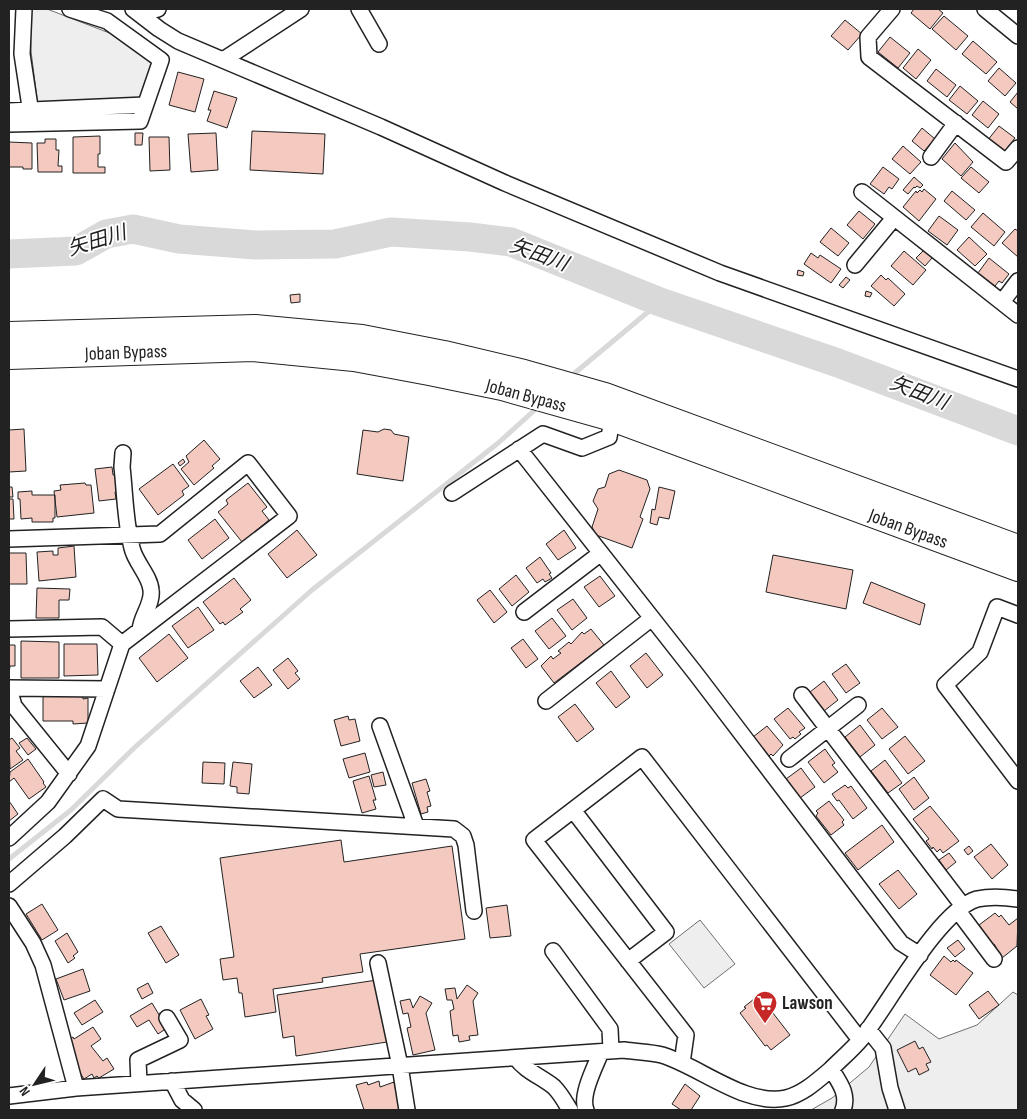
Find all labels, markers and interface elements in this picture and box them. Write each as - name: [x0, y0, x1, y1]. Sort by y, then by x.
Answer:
- water label: 矢田川: [65, 220, 131, 261]
- water label: 矢田川: [507, 233, 573, 277]
- street label: Joban Bypass: [83, 340, 168, 366]
- water label: 矢田川: [887, 371, 953, 416]
- street label: Joban Bypass: [482, 374, 569, 418]
- street label: Joban Bypass: [864, 504, 951, 554]
- supermarket icon: Lawson: [752, 990, 778, 1024]
- place label: Lawson: [782, 992, 833, 1015]
- north arrow: [10, 1059, 60, 1109]
- text: N: [16, 1083, 34, 1099]

